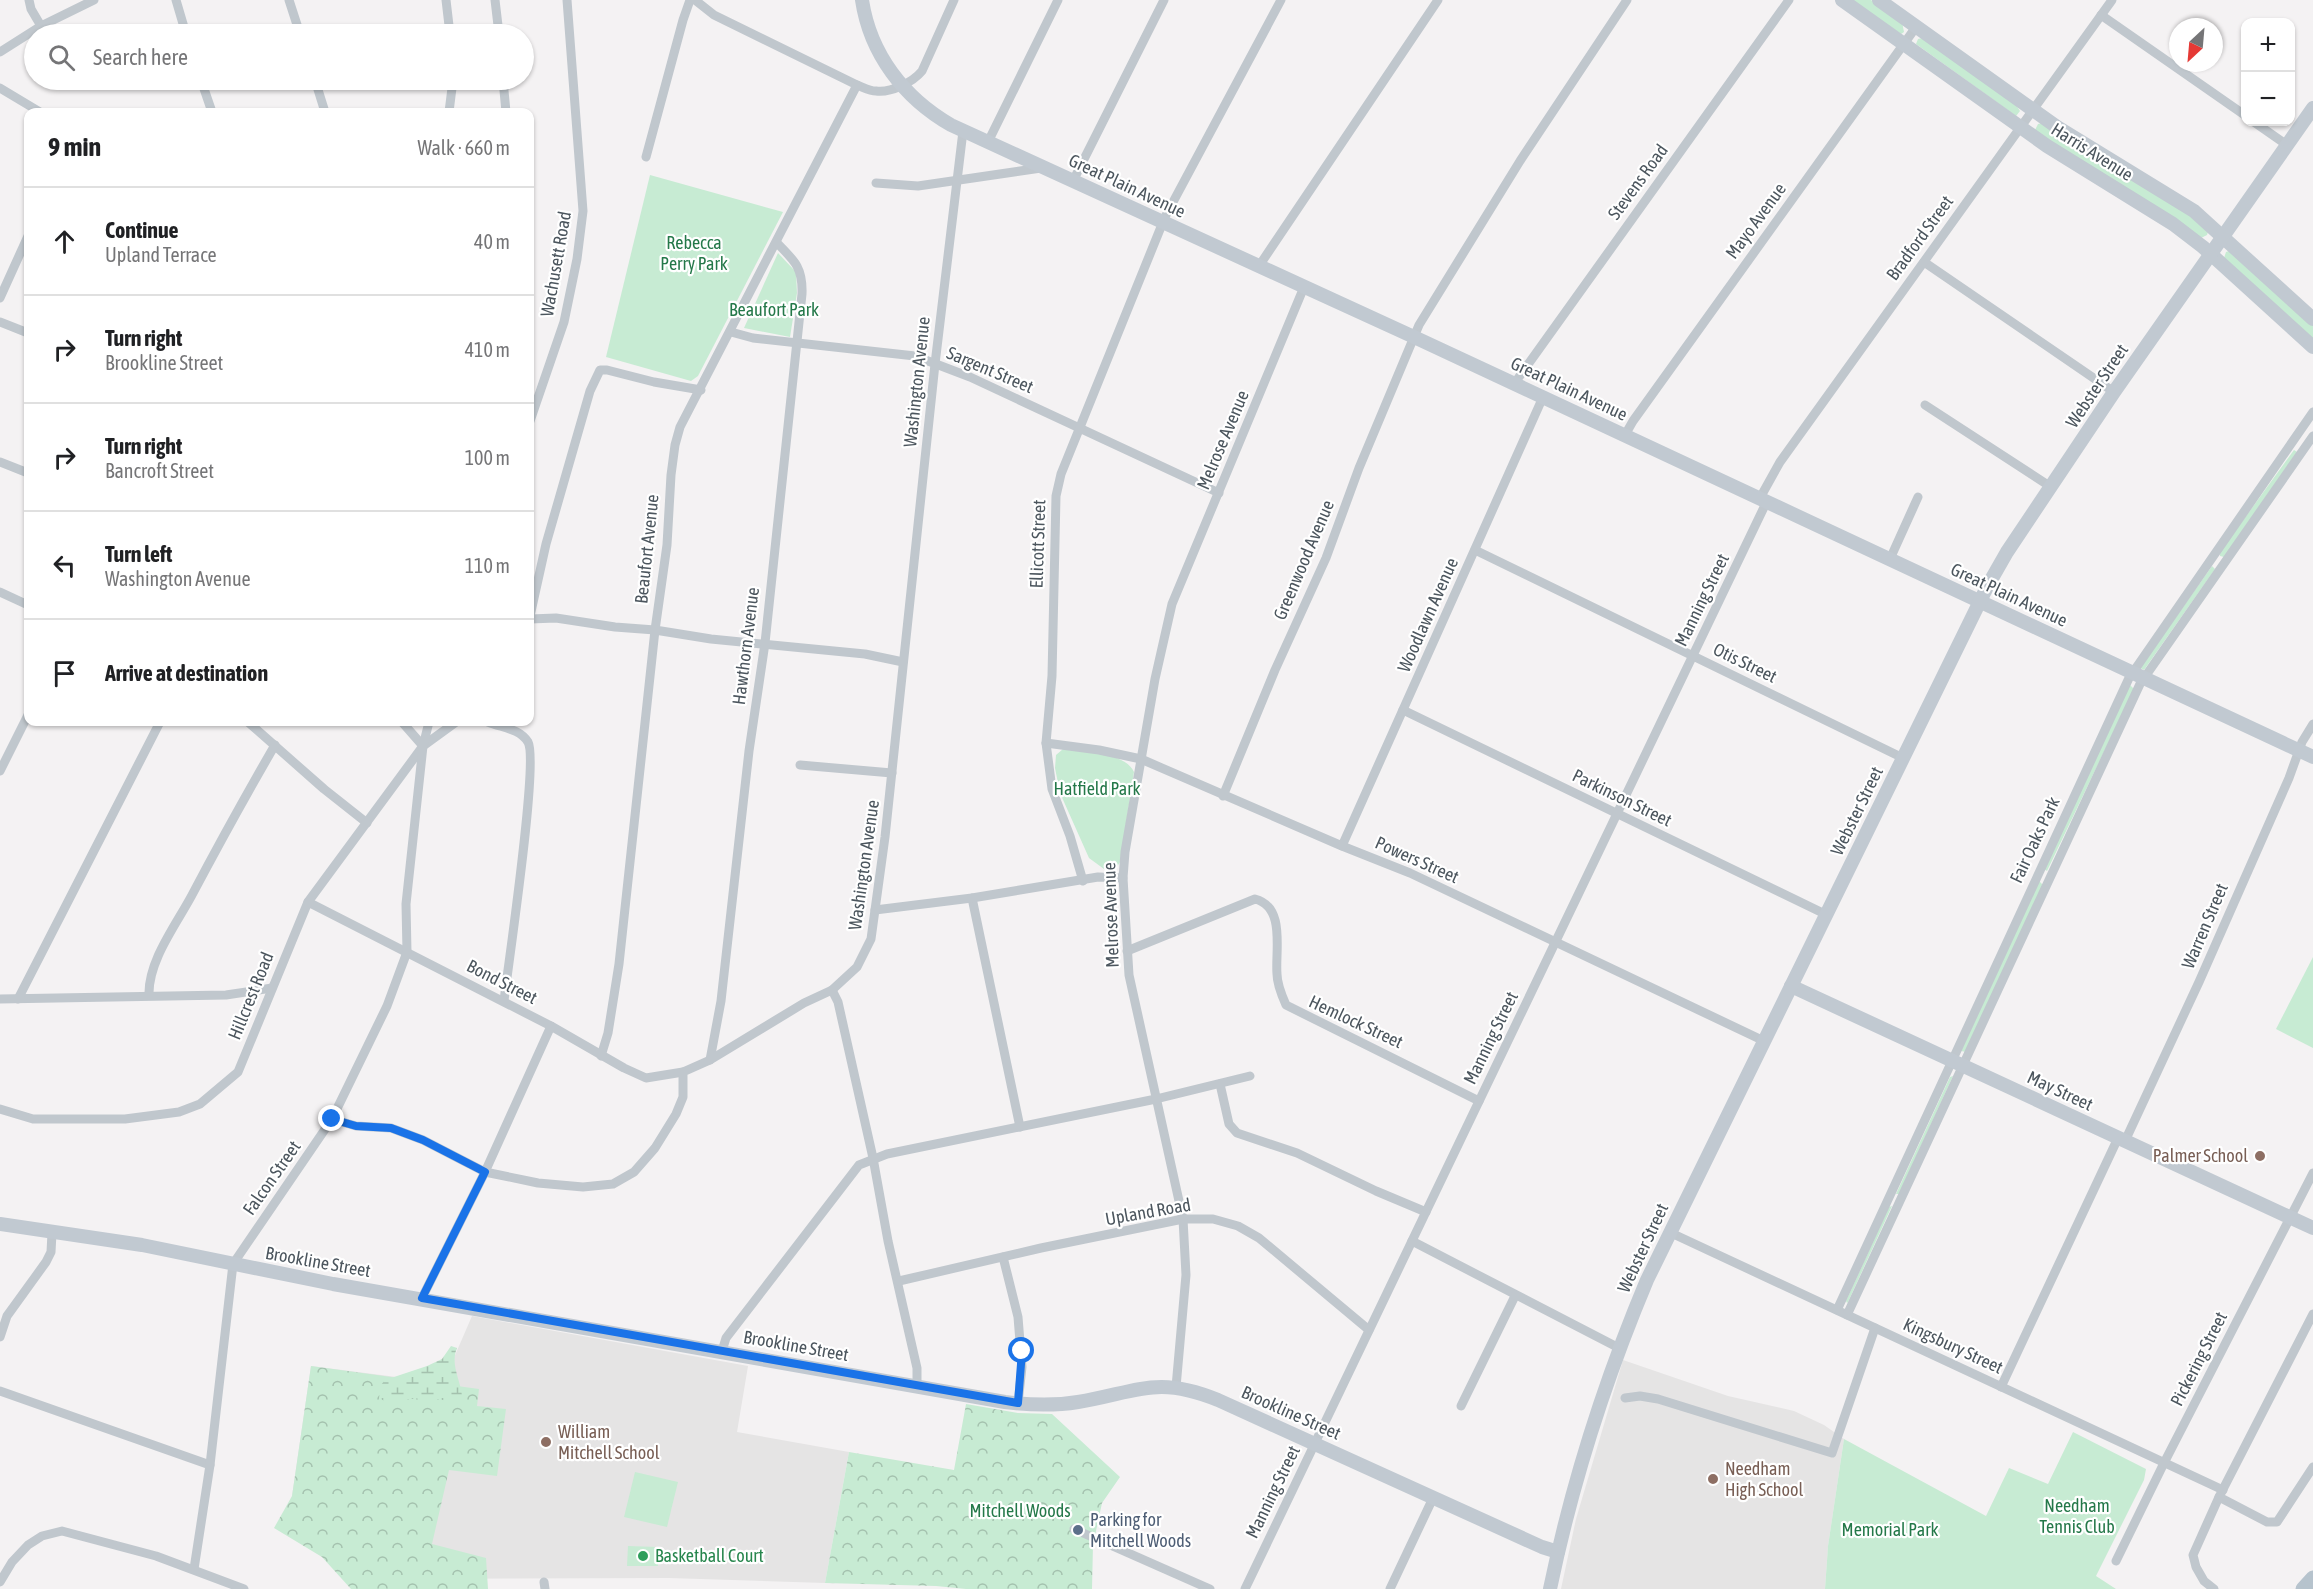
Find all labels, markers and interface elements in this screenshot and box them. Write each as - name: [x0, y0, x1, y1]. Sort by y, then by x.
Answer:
- north arrow: [2169, 18, 2223, 72]
- map controls: [2241, 18, 2295, 126]
- button: +: [2241, 18, 2295, 72]
- search box: [24, 24, 534, 90]
- icon: search: [45, 41, 78, 74]
- text: Search here: [93, 44, 188, 70]
- button: −: [2241, 72, 2295, 126]
- street label: Harris Avenue: [2048, 118, 2137, 185]
- text: 9 min: [48, 132, 101, 162]
- text: Walk · 660 m: [418, 136, 510, 159]
- street label: Stevens Road: [1603, 140, 1672, 223]
- street label: Great Plain Avenue: [1066, 149, 1189, 222]
- street label: Mayo Avenue: [1721, 179, 1790, 263]
- street label: Bradford Street: [1882, 191, 1957, 284]
- street label: Wachusett Road: [536, 210, 575, 318]
- text: Continue: [105, 217, 179, 243]
- icon: ahead: [48, 225, 81, 258]
- text: 40 m: [474, 230, 510, 253]
- park label: Rebecca Perry Park: [660, 232, 728, 274]
- text: Upland Terrace: [105, 243, 217, 266]
- park label: Beaufort Park: [729, 299, 819, 320]
- street label: Washington Avenue: [899, 316, 934, 448]
- text: Turn right: [105, 325, 182, 351]
- icon: right: [48, 333, 81, 366]
- text: 410 m: [465, 338, 510, 361]
- street label: Webster Street: [2061, 340, 2132, 431]
- street label: Sargent Street: [944, 342, 1037, 397]
- text: Brookline Street: [105, 351, 223, 374]
- street label: Great Plain Avenue: [1508, 352, 1631, 425]
- street label: Melrose Avenue: [1192, 387, 1253, 493]
- text: Turn right: [105, 433, 182, 459]
- icon: right: [48, 441, 81, 474]
- text: 100 m: [465, 446, 510, 469]
- text: Bancroft Street: [105, 459, 214, 482]
- street label: Beaufort Avenue: [630, 493, 663, 605]
- street label: Greenwood Avenue: [1269, 497, 1338, 623]
- street label: Ellicott Street: [1025, 499, 1050, 589]
- text: Turn left: [105, 541, 172, 567]
- icon: left: [48, 549, 81, 582]
- street label: Manning Street: [1670, 550, 1733, 650]
- text: 110 m: [465, 554, 510, 577]
- street label: Woodlawn Avenue: [1393, 554, 1462, 675]
- street label: Great Plain Avenue: [1948, 558, 2071, 631]
- text: Washington Avenue: [105, 567, 251, 590]
- street label: Hawthorn Avenue: [728, 586, 763, 706]
- street label: Otis Street: [1710, 638, 1780, 687]
- icon: arrive: [48, 657, 81, 690]
- text: Arrive at destination: [105, 660, 268, 686]
- street label: Webster Street: [1826, 763, 1887, 859]
- street label: Parkinson Street: [1569, 764, 1675, 831]
- park label: Hatfield Park: [1054, 778, 1141, 799]
- street label: Fair Oaks Park: [2005, 793, 2064, 886]
- street label: Washington Avenue: [844, 799, 883, 931]
- street label: Powers Street: [1372, 832, 1462, 887]
- street label: Melrose Avenue: [1098, 862, 1123, 968]
- street label: Warren Street: [2177, 880, 2232, 972]
- street label: Hillcrest Road: [223, 949, 278, 1043]
- street label: Bond Street: [464, 955, 541, 1008]
- street label: Manning Street: [1459, 988, 1522, 1088]
- street label: Hemlock Street: [1306, 991, 1407, 1052]
- street label: May Street: [2024, 1066, 2096, 1115]
- route end: [318, 1105, 344, 1131]
- street label: Falcon Street: [238, 1137, 305, 1219]
- place label: Palmer School: [2153, 1145, 2248, 1166]
- marker: Palmer School: [2253, 1149, 2267, 1163]
- street label: Upland Road: [1104, 1194, 1192, 1229]
- street label: Webster Street: [1613, 1200, 1672, 1296]
- street label: Brookline Street: [264, 1242, 372, 1281]
- street label: Pickering Street: [2166, 1308, 2231, 1409]
- street label: Kingsbury Street: [1900, 1313, 2006, 1378]
- street label: Brookline Street: [742, 1326, 850, 1365]
- route start: [1008, 1337, 1034, 1363]
- street label: Brookline Street: [1238, 1381, 1344, 1444]
- place label: William Mitchell School: [558, 1421, 660, 1463]
- marker: William Mitchell School: [539, 1435, 553, 1449]
- street label: Manning Street: [1241, 1442, 1304, 1542]
- place label: Needham High School: [1725, 1458, 1803, 1500]
- marker: Needham High School: [1706, 1472, 1720, 1486]
- park label: Needham Tennis Club: [2039, 1495, 2115, 1537]
- park label: Mitchell Woods: [969, 1500, 1071, 1521]
- place label: Parking for Mitchell Woods: [1090, 1509, 1191, 1551]
- park label: Memorial Park: [1842, 1519, 1938, 1540]
- marker: Parking for Mitchell Woods: [1071, 1523, 1085, 1537]
- place label: Basketball Court: [655, 1545, 764, 1566]
- marker: Basketball Court: [636, 1549, 650, 1563]

